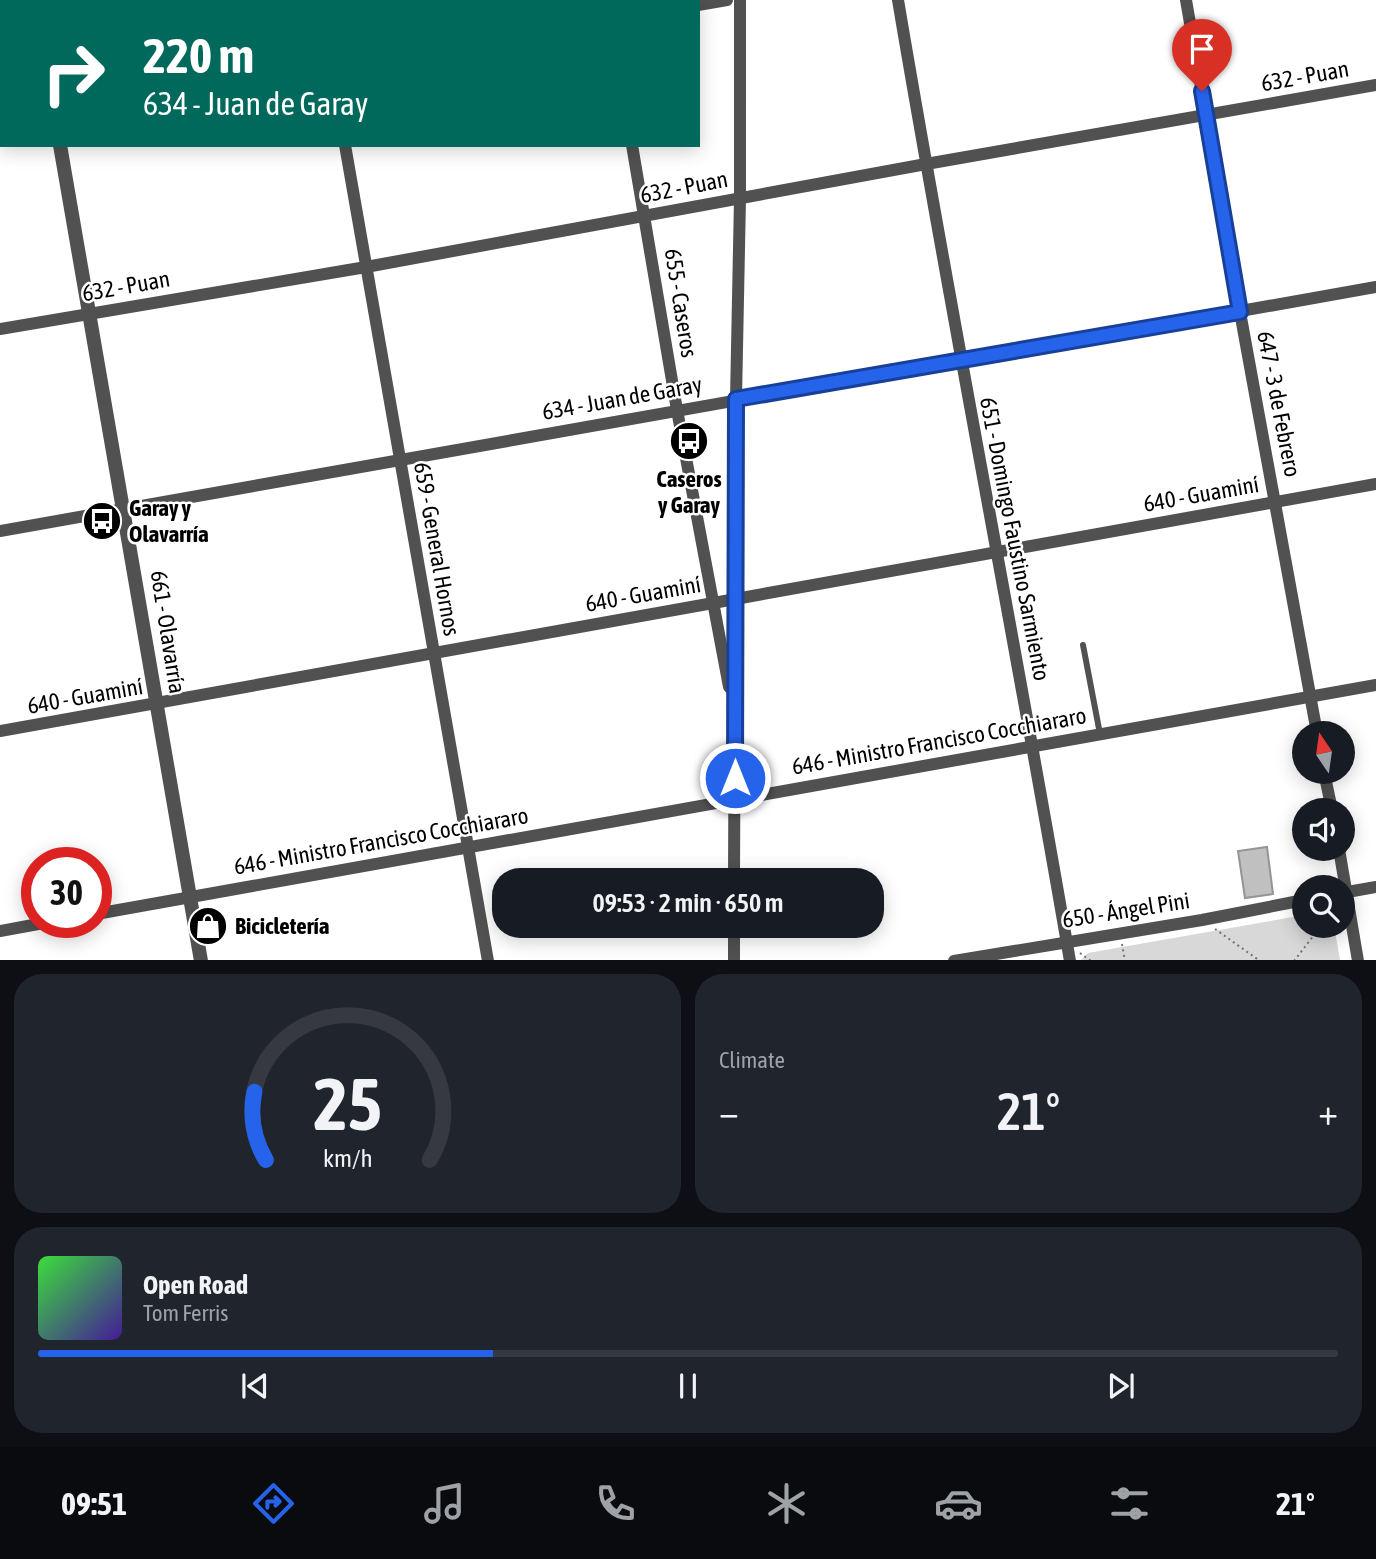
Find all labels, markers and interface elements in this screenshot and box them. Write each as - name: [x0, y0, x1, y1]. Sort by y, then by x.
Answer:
- pin: [1172, 19, 1232, 91]
- text: 220 m: [143, 27, 254, 83]
- icon: right: [28, 28, 119, 119]
- icon: arrive: [1183, 30, 1221, 68]
- street label: 632 - Puan: [1259, 55, 1351, 97]
- text: 634 - Juan de Garay: [143, 85, 368, 122]
- street label: 632 - Puan: [638, 166, 730, 208]
- street label: 655 - Caseros: [660, 247, 702, 359]
- street label: 632 - Puan: [80, 265, 172, 307]
- street label: 647 - 3 de Febrero: [1252, 329, 1306, 479]
- street label: 634 - Juan de Garay: [540, 371, 704, 425]
- street label: 651 - Domingo Faustino Sarmiento: [975, 395, 1055, 683]
- bus stop icon: Caseros y Garay: [668, 420, 710, 462]
- street label: 659 - General Hornos: [409, 460, 465, 638]
- place label: Caseros y Garay: [656, 466, 722, 518]
- street label: 640 - Guaminí: [1141, 471, 1261, 517]
- place label: Garay y Olavarría: [129, 495, 209, 547]
- bus stop icon: Garay y Olavarría: [81, 500, 123, 542]
- street label: 661 - Olavarría: [145, 569, 191, 695]
- street label: 640 - Guaminí: [583, 571, 703, 617]
- street label: 640 - Guaminí: [25, 673, 145, 719]
- street label: 646 - Ministro Francisco Cocchiararo: [790, 702, 1088, 780]
- north arrow: [1292, 721, 1354, 784]
- map controls: [1292, 721, 1355, 938]
- position arrow: [698, 741, 772, 815]
- button: sound: [1292, 798, 1355, 861]
- street label: 646 - Ministro Francisco Cocchiararo: [232, 802, 530, 880]
- speed limit sign: 30: [21, 847, 112, 938]
- button: search: [1292, 875, 1355, 938]
- street label: 650 - Ángel Pini: [1060, 887, 1192, 933]
- text: 09:53 · 2 min · 650 m: [593, 888, 783, 918]
- shop icon: Bicicletería: [187, 905, 229, 947]
- place label: Bicicletería: [235, 913, 330, 939]
- text: Climate: [719, 1047, 785, 1073]
- text: 25: [313, 1062, 382, 1145]
- text: 21°: [997, 1081, 1060, 1141]
- text: −: [719, 1090, 739, 1133]
- text: +: [1318, 1090, 1338, 1133]
- text: km/h: [323, 1143, 372, 1171]
- text: Open Road: [143, 1270, 248, 1300]
- text: Tom Ferris: [143, 1300, 228, 1326]
- icon: previous: [236, 1367, 274, 1405]
- icon: pause: [669, 1367, 707, 1405]
- icon: next: [1102, 1367, 1140, 1405]
- icon: directions: [249, 1479, 298, 1528]
- icon: music: [420, 1479, 469, 1528]
- icon: phone: [591, 1479, 640, 1528]
- icon: climate: [762, 1479, 811, 1528]
- icon: car: [934, 1479, 983, 1528]
- icon: filters: [1105, 1479, 1154, 1528]
- text: 09:51: [61, 1485, 127, 1522]
- text: 21°: [1276, 1485, 1315, 1522]

